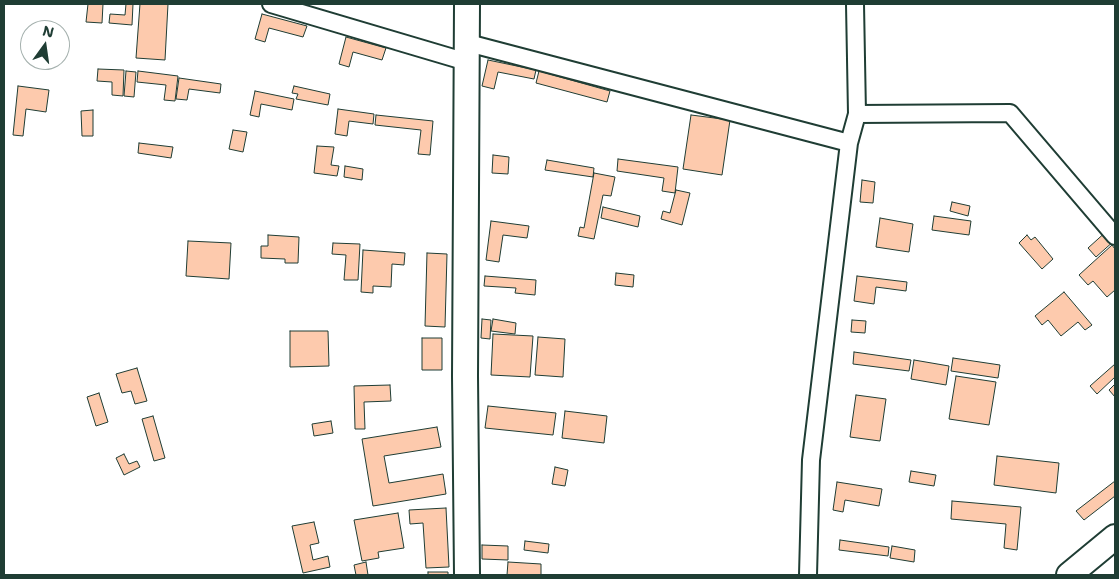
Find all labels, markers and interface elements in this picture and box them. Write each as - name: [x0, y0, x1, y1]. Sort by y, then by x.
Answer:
- north arrow: [20, 20, 70, 70]
- text: N: [41, 21, 56, 41]

